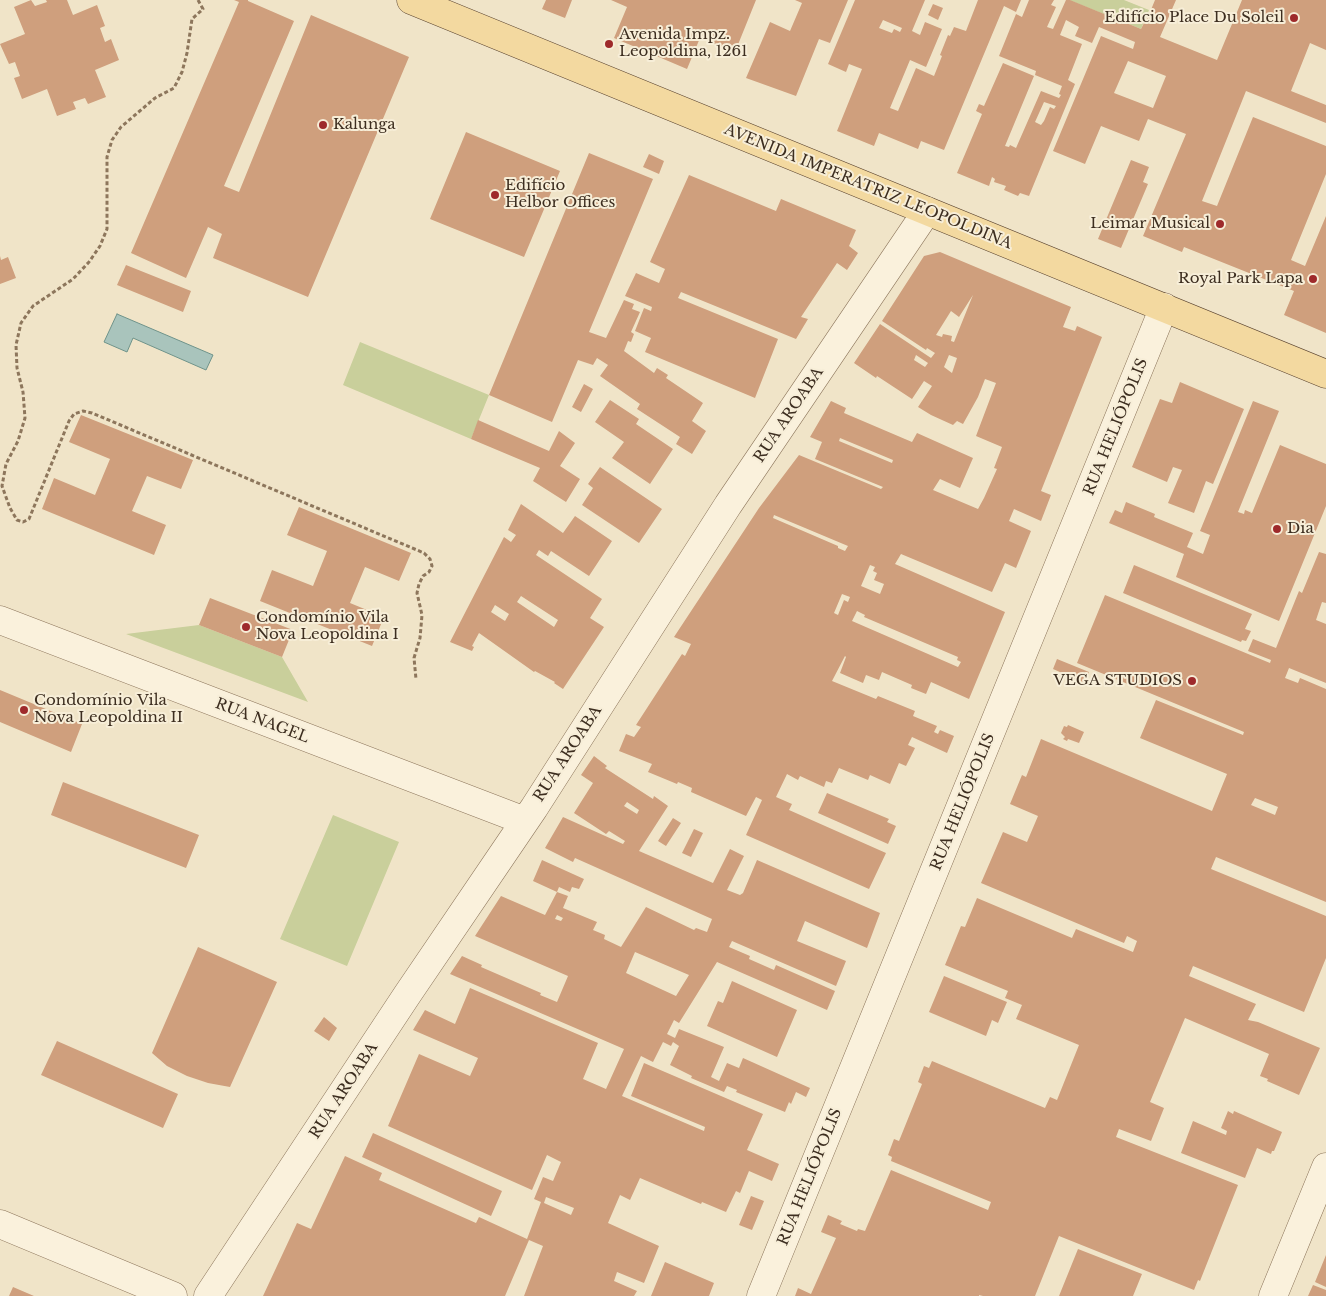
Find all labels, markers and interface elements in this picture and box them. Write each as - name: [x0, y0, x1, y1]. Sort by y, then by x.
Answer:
- place label: Edifício Place Du Soleil: [1104, 9, 1284, 27]
- marker: Edifício Place Du Soleil: [1288, 12, 1300, 24]
- place label: Avenida Impz. Leopoldina, 1261: [619, 26, 748, 61]
- marker: Avenida Impz. Leopoldina, 1261: [603, 38, 615, 50]
- place label: Kalunga: [333, 116, 396, 134]
- marker: Kalunga: [317, 119, 329, 131]
- street label: AVENIDA IMPERATRIZ LEOPOLDINA: [721, 121, 1015, 253]
- place label: Edifício Helbor Offices: [505, 177, 615, 212]
- marker: Edifício Helbor Offices: [489, 189, 501, 201]
- place label: Leimar Musical: [1090, 215, 1210, 233]
- marker: Leimar Musical: [1214, 218, 1226, 230]
- place label: Royal Park Lapa: [1178, 270, 1303, 288]
- marker: Royal Park Lapa: [1307, 273, 1319, 285]
- street label: RUA HELIÓPOLIS: [1080, 356, 1152, 498]
- street label: RUA AROABA: [750, 364, 828, 466]
- place label: Dia: [1287, 520, 1314, 538]
- marker: Dia: [1271, 523, 1283, 535]
- place label: Condomínio Vila Nova Leopoldina I: [256, 609, 399, 644]
- marker: Condomínio Vila Nova Leopoldina I: [240, 621, 252, 633]
- place label: VEGA STUDIOS: [1053, 672, 1182, 690]
- marker: VEGA STUDIOS: [1186, 675, 1198, 687]
- place label: Condomínio Vila Nova Leopoldina II: [34, 692, 183, 727]
- street label: RUA NAGEL: [212, 695, 312, 747]
- street label: RUA AROABA: [530, 703, 606, 805]
- marker: Condomínio Vila Nova Leopoldina II: [18, 704, 30, 716]
- street label: RUA HELIÓPOLIS: [927, 731, 999, 873]
- street label: RUA AROABA: [306, 1040, 382, 1142]
- street label: RUA HELIÓPOLIS: [774, 1106, 846, 1248]

